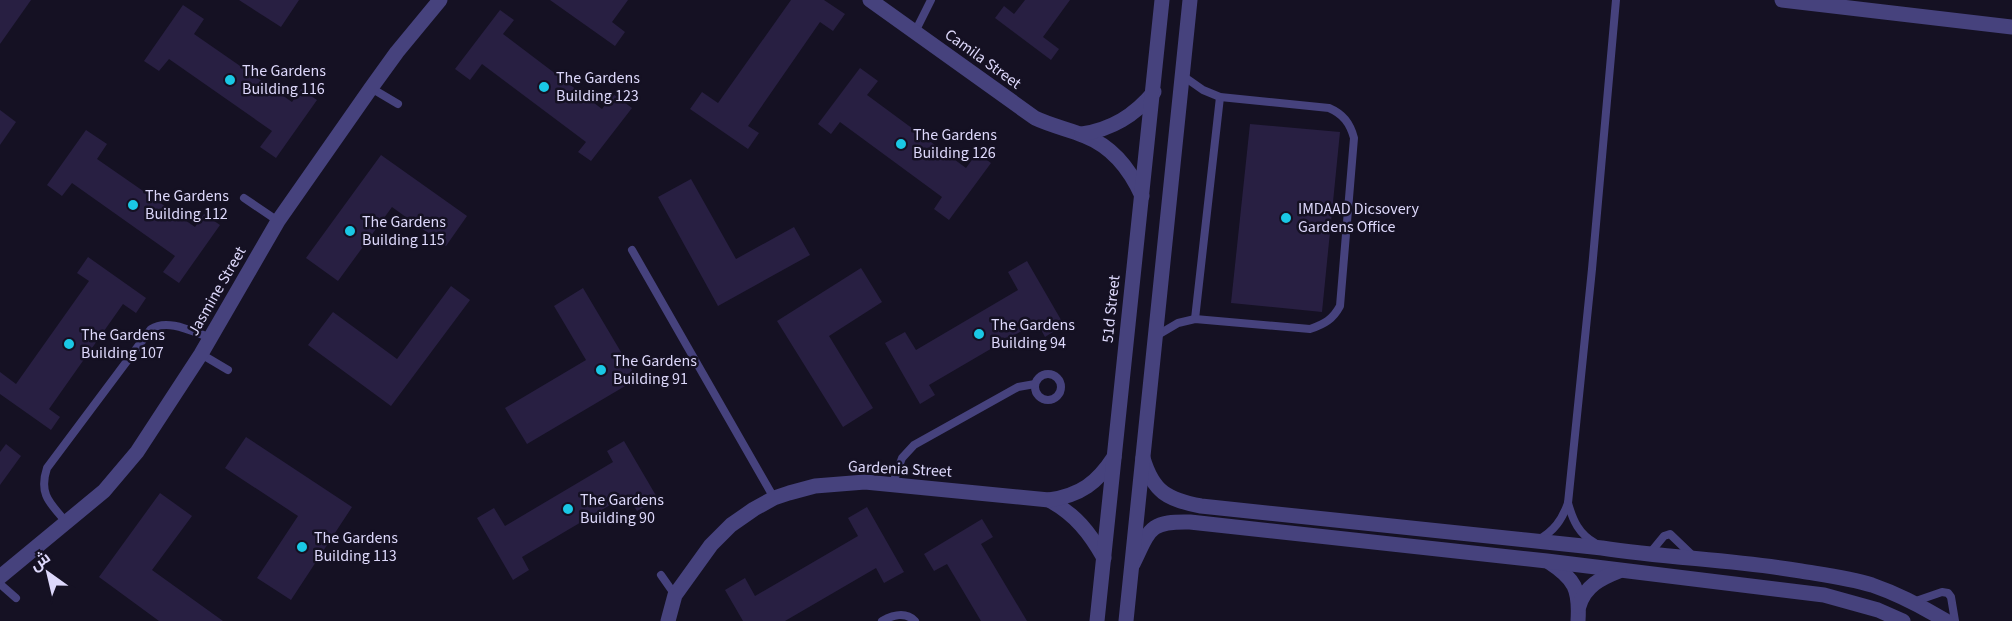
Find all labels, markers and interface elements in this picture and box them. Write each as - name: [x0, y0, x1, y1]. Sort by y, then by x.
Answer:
- street label: Camila Street: [940, 24, 1026, 95]
- place label: The Gardens Building 116: [242, 60, 326, 100]
- place label: The Gardens Building 123: [556, 67, 640, 107]
- marker: The Gardens Building 116: [223, 73, 237, 87]
- marker: The Gardens Building 123: [537, 80, 551, 94]
- place label: The Gardens Building 126: [913, 124, 997, 164]
- marker: The Gardens Building 126: [894, 137, 908, 151]
- place label: The Gardens Building 112: [145, 185, 229, 225]
- marker: The Gardens Building 112: [126, 198, 140, 212]
- place label: IMDAAD Dicsovery Gardens Office: [1298, 198, 1420, 238]
- place label: The Gardens Building 115: [362, 211, 446, 251]
- marker: IMDAAD Dicsovery Gardens Office: [1279, 211, 1293, 225]
- marker: The Gardens Building 115: [343, 224, 357, 238]
- street label: Jasmine Street: [183, 242, 252, 340]
- street label: 51d Street: [1097, 273, 1126, 344]
- place label: The Gardens Building 94: [991, 314, 1075, 354]
- place label: The Gardens Building 107: [81, 324, 165, 364]
- marker: The Gardens Building 94: [972, 327, 986, 341]
- marker: The Gardens Building 107: [62, 337, 76, 351]
- place label: The Gardens Building 91: [613, 350, 697, 390]
- marker: The Gardens Building 91: [594, 363, 608, 377]
- street label: Gardenia Street: [847, 455, 953, 483]
- place label: The Gardens Building 90: [580, 489, 664, 529]
- marker: The Gardens Building 90: [561, 502, 575, 516]
- place label: The Gardens Building 113: [314, 527, 398, 567]
- marker: The Gardens Building 113: [295, 540, 309, 554]
- north arrow: [18, 543, 78, 603]
- text: ش: [26, 547, 55, 576]

